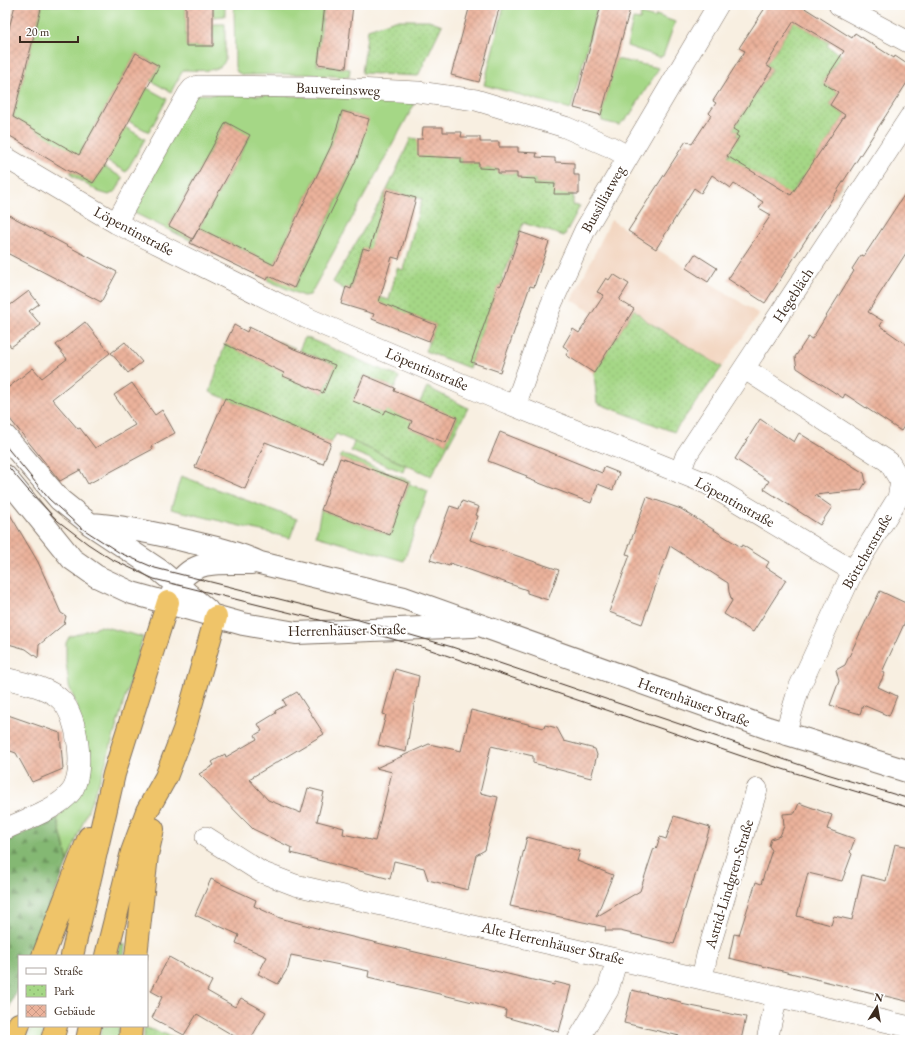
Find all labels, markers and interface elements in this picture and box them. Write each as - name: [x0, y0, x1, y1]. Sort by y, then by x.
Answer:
- scale bar: [20, 18, 78, 44]
- text: 20 m: [26, 24, 50, 40]
- street label: Bauvereinsweg: [296, 78, 381, 99]
- street label: Bussilliatweg: [576, 161, 629, 236]
- street label: Löpentinstraße: [91, 202, 178, 260]
- street label: Hegebläch: [768, 264, 817, 326]
- street label: Löpentinstraße: [383, 343, 472, 395]
- street label: Löpentinstraße: [692, 472, 778, 531]
- street label: Böttcherstraße: [837, 509, 896, 592]
- street label: Herrenhäuser Straße: [288, 619, 406, 640]
- street label: Herrenhäuser Straße: [635, 672, 753, 731]
- street label: Astrid-Lindgren-Straße: [700, 817, 757, 952]
- street label: Alte Herrenhäuser Straße: [479, 917, 626, 968]
- legend: [18, 955, 148, 1027]
- text: Straße: [54, 963, 83, 979]
- text: Park: [54, 983, 75, 999]
- north arrow: [857, 987, 897, 1027]
- text: N: [873, 989, 885, 1005]
- text: Gebäude: [54, 1003, 96, 1019]

